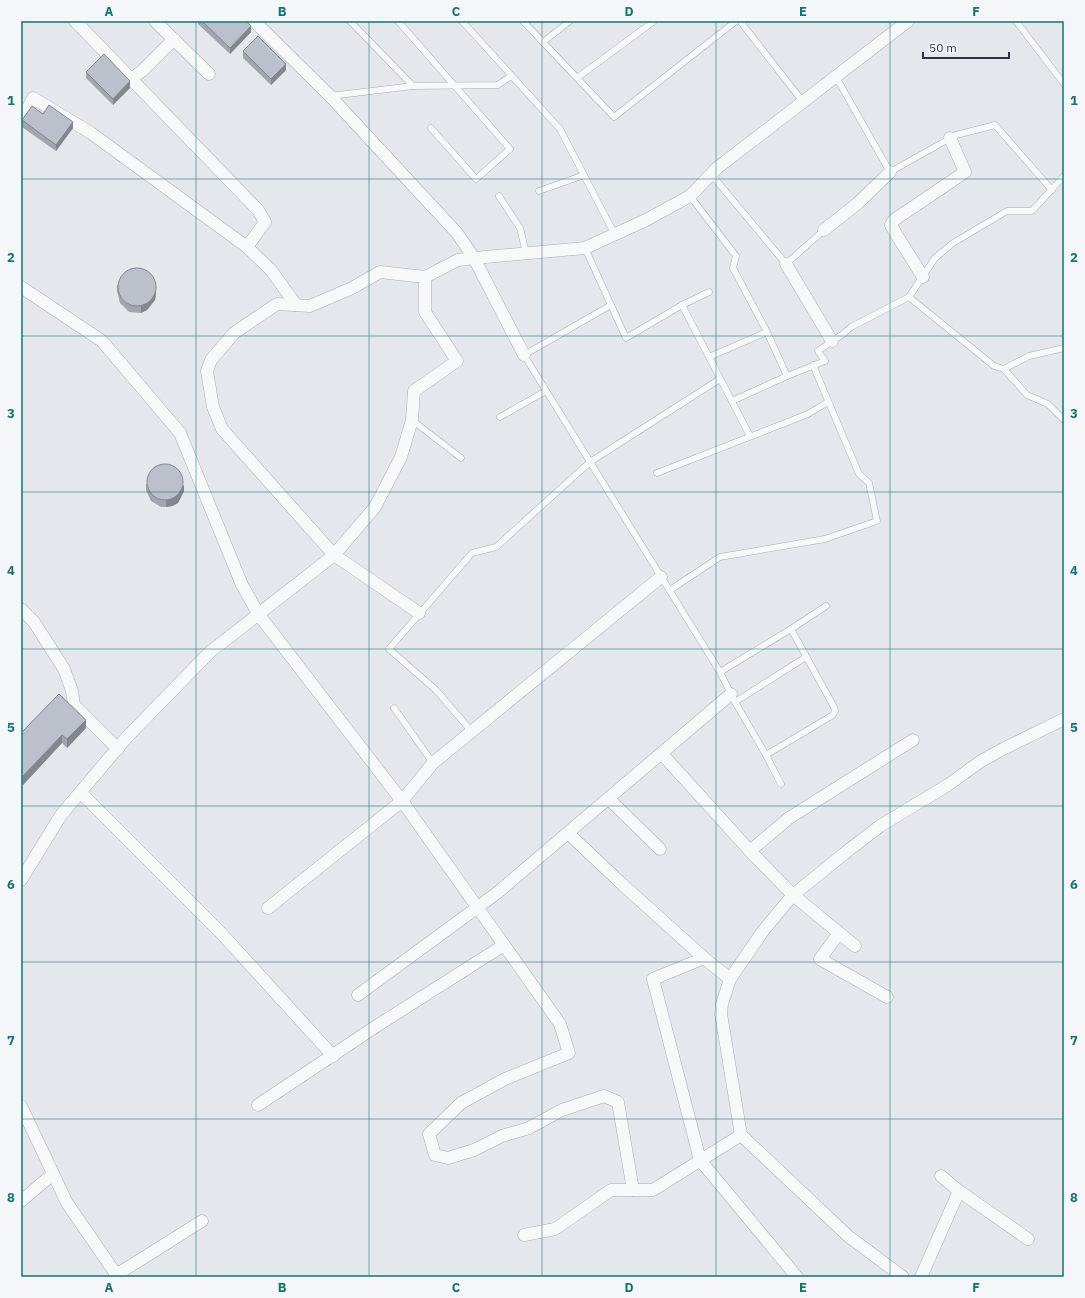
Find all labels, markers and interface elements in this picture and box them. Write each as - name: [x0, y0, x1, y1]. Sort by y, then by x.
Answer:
- text: A: [105, 3, 114, 20]
- text: B: [278, 3, 287, 20]
- text: C: [452, 3, 461, 20]
- text: D: [624, 3, 634, 20]
- text: E: [799, 3, 807, 20]
- text: F: [972, 3, 980, 20]
- scale bar: [923, 34, 1009, 60]
- text: 50 m: [929, 40, 957, 55]
- text: 1: [7, 92, 15, 109]
- text: 1: [1070, 92, 1078, 109]
- text: 2: [7, 249, 15, 266]
- text: 2: [1070, 249, 1078, 266]
- text: 3: [7, 405, 15, 422]
- text: 3: [1070, 405, 1078, 422]
- text: 4: [7, 562, 15, 579]
- text: 4: [1070, 562, 1078, 579]
- text: 5: [7, 719, 15, 736]
- text: 5: [1070, 719, 1078, 736]
- text: 6: [7, 876, 15, 893]
- text: 6: [1070, 876, 1078, 893]
- text: 7: [7, 1032, 15, 1049]
- text: 7: [1070, 1032, 1078, 1049]
- text: 8: [7, 1189, 15, 1206]
- text: 8: [1070, 1189, 1078, 1206]
- text: A: [105, 1279, 114, 1296]
- text: B: [278, 1279, 287, 1296]
- text: C: [452, 1279, 461, 1296]
- text: D: [624, 1279, 634, 1296]
- text: E: [799, 1279, 807, 1296]
- text: F: [972, 1279, 980, 1296]

